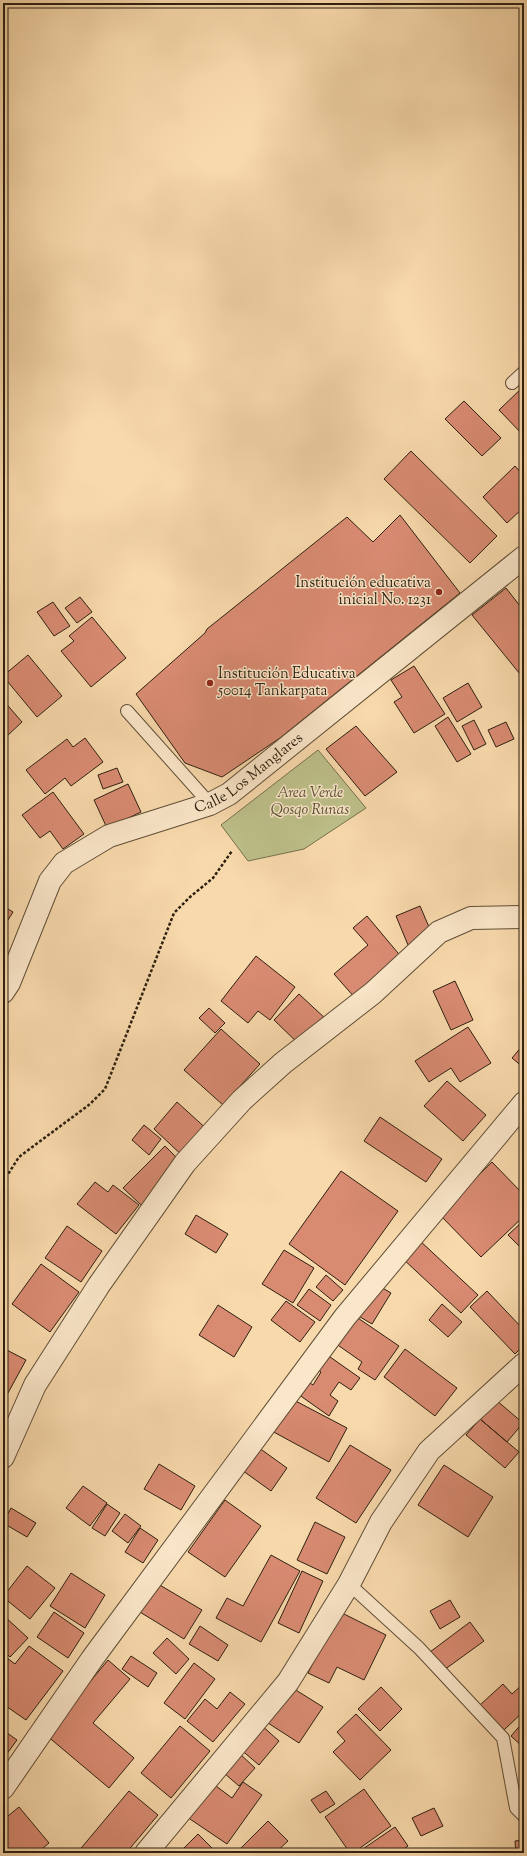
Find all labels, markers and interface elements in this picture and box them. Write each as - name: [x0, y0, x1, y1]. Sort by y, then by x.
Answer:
- place label: Institución educativa inicial No. 1231: [295, 573, 431, 611]
- marker: Institución educativa inicial No. 1231: [434, 587, 444, 597]
- place label: Institución Educativa 50014 Tankarpata: [217, 664, 356, 702]
- marker: Institución Educativa 50014 Tankarpata: [205, 678, 215, 688]
- street label: Calle Los Manglares: [192, 728, 308, 819]
- park label: Area Verde Qosqo Runas: [271, 783, 349, 821]

